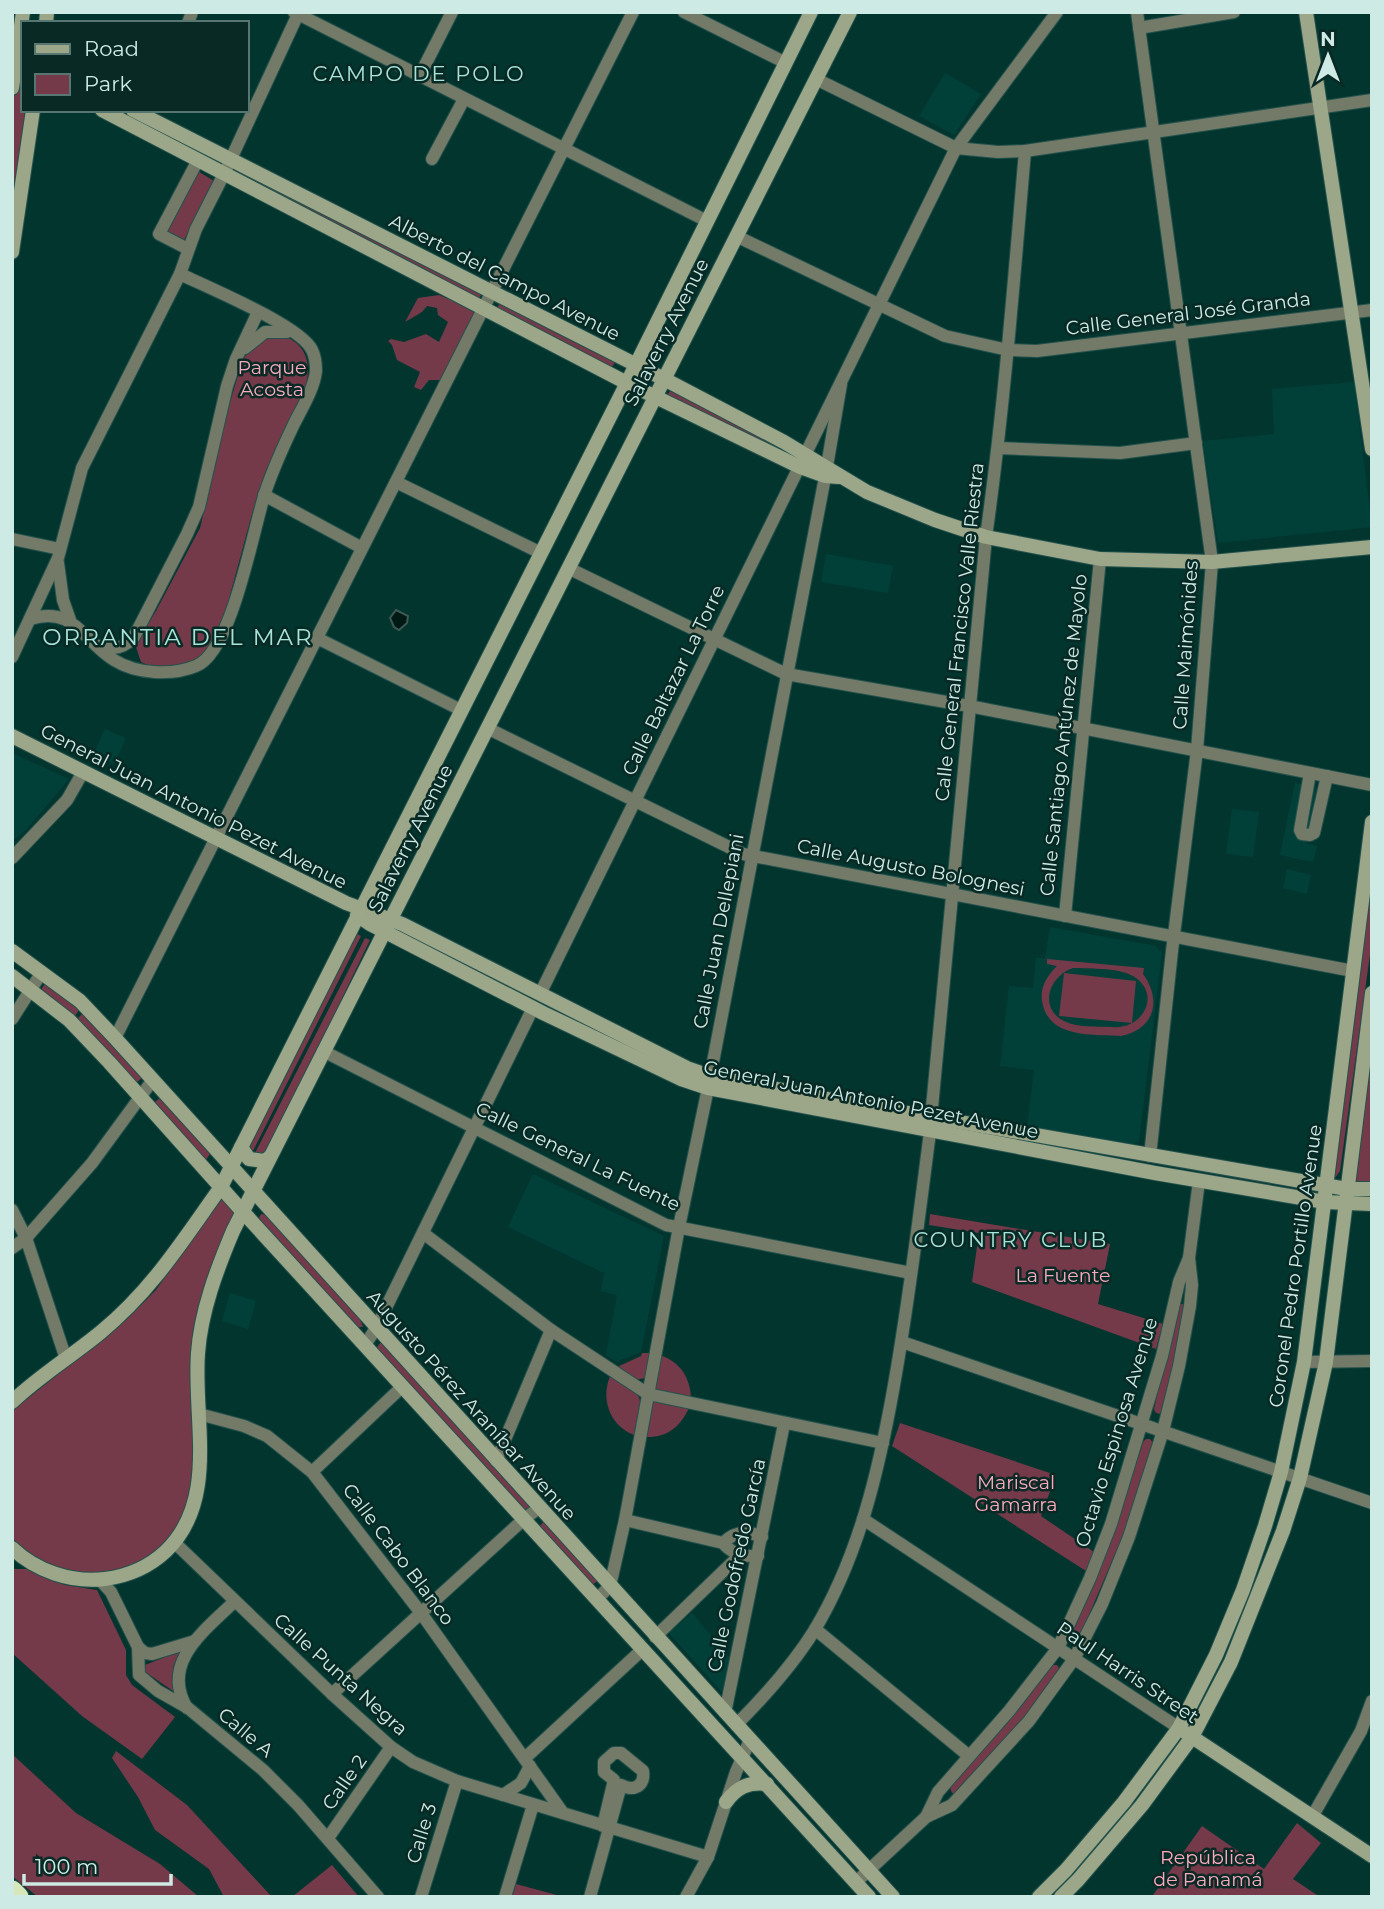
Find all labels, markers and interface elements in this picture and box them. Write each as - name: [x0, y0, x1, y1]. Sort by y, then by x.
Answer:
- legend: [21, 21, 248, 112]
- north arrow: [1293, 21, 1363, 91]
- text: N: [1320, 28, 1336, 51]
- text: Road: [84, 36, 139, 61]
- district label: CAMPO DE POLO: [312, 61, 526, 86]
- text: Park: [84, 71, 132, 96]
- street label: Alberto del Campo Avenue: [386, 209, 624, 346]
- street label: Salaverry Avenue: [619, 255, 714, 410]
- street label: Calle General José Granda: [1064, 287, 1312, 340]
- park label: Parque Acosta: [237, 356, 307, 401]
- street label: Calle General Francisco Valle Riestra: [930, 462, 989, 803]
- street label: Calle Maimónides: [1168, 560, 1203, 730]
- street label: Calle Santiago Antúnez de Mayolo: [1035, 573, 1092, 897]
- street label: Calle Baltazar La Torre: [617, 581, 730, 779]
- district label: ORRANTIA DEL MAR: [42, 623, 314, 651]
- street label: General Juan Antonio Pezet Avenue: [37, 719, 351, 894]
- street label: Salaverry Avenue: [363, 761, 458, 916]
- street label: Calle Juan Dellepiani: [688, 831, 749, 1031]
- street label: Calle Augusto Bolognesi: [795, 834, 1027, 901]
- street label: General Juan Antonio Pezet Avenue: [701, 1056, 1040, 1143]
- street label: Calle General La Fuente: [472, 1097, 684, 1216]
- street label: Coronel Pedro Portillo Avenue: [1264, 1123, 1327, 1409]
- district label: COUNTRY CLUB: [914, 1227, 1108, 1252]
- park label: La Fuente: [1016, 1264, 1111, 1287]
- street label: Augusto Pérez Araníbar Avenue: [362, 1286, 581, 1525]
- street label: Octavio Espinosa Avenue: [1071, 1314, 1162, 1550]
- street label: Calle Godofredo García: [703, 1456, 770, 1674]
- park label: Mariscal Gamarra: [975, 1471, 1057, 1516]
- street label: Calle Cabo Blanco: [338, 1479, 459, 1630]
- street label: Calle Punta Negra: [269, 1608, 412, 1740]
- street label: Paul Harris Street: [1053, 1617, 1203, 1728]
- street label: Calle A: [213, 1703, 278, 1762]
- street label: Calle 2: [317, 1750, 372, 1814]
- street label: Calle 3: [401, 1800, 442, 1866]
- scale bar: [24, 1842, 172, 1886]
- park label: República de Panamá: [1153, 1846, 1263, 1891]
- text: 100 m: [35, 1854, 98, 1879]

